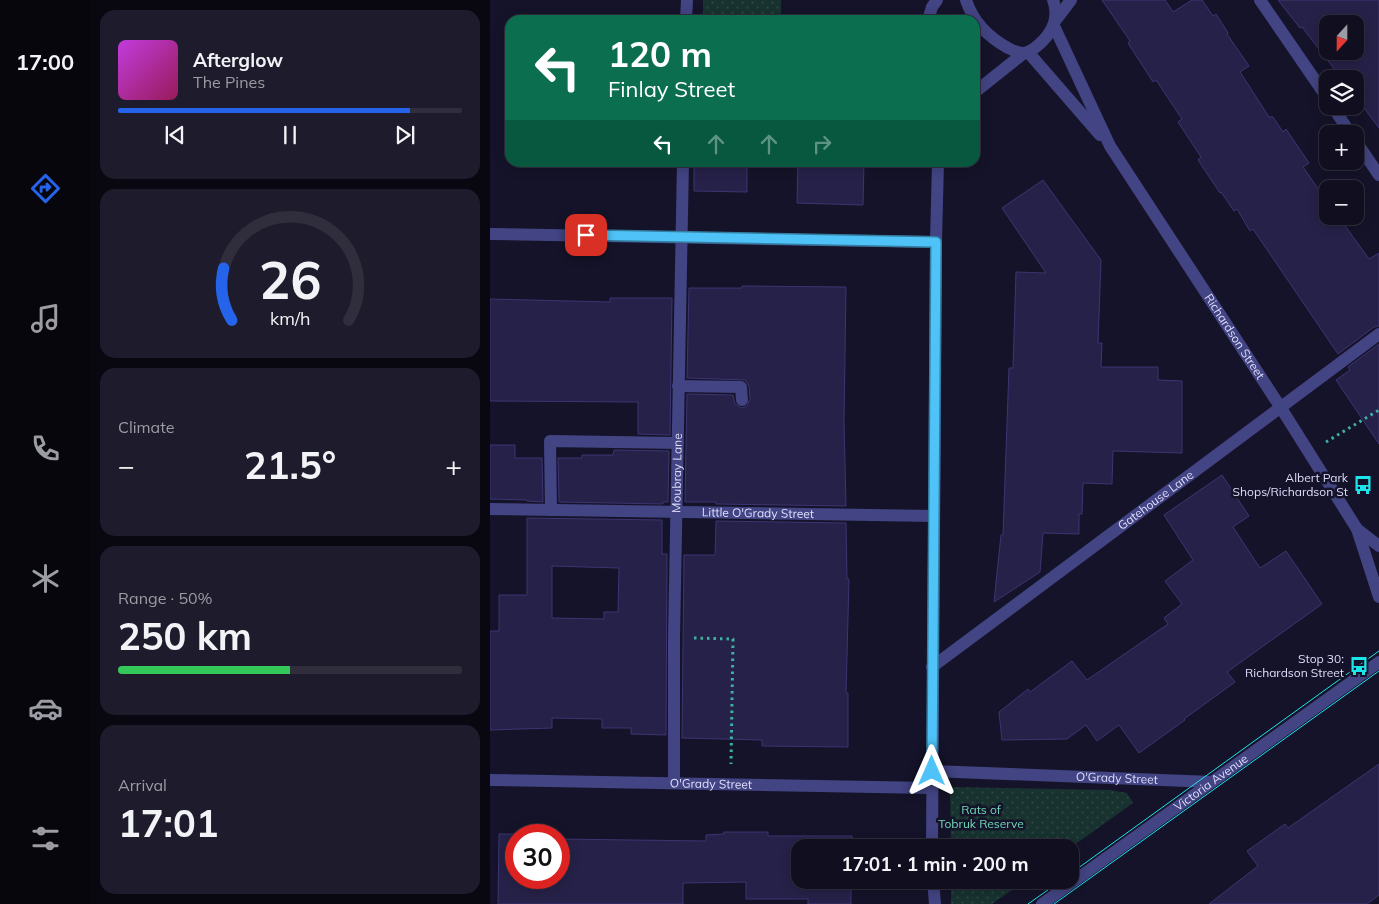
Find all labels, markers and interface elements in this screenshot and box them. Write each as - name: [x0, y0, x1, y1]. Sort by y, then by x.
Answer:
- north arrow: [1319, 15, 1364, 60]
- map controls: [1319, 15, 1364, 225]
- text: 120 m: [608, 32, 712, 76]
- icon: left: [525, 35, 590, 100]
- text: 17:00: [16, 48, 74, 76]
- text: Afterglow: [193, 48, 283, 72]
- button: layers: [1319, 70, 1364, 115]
- text: The Pines: [193, 72, 265, 92]
- text: Finlay Street: [608, 75, 735, 103]
- icon: previous: [161, 121, 189, 149]
- icon: pause: [276, 121, 304, 149]
- icon: next: [391, 121, 419, 149]
- button: +: [1319, 125, 1364, 170]
- icon: left: [649, 130, 677, 158]
- icon: ahead: [702, 130, 730, 158]
- icon: ahead: [755, 130, 783, 158]
- icon: right: [808, 130, 836, 158]
- icon: directions: [28, 171, 63, 206]
- button: −: [1319, 180, 1364, 225]
- pin: [565, 214, 607, 256]
- icon: arrive: [572, 221, 600, 249]
- text: 26: [259, 247, 321, 312]
- street label: Richardson Street: [1201, 291, 1268, 382]
- icon: music: [28, 301, 63, 336]
- text: km/h: [270, 307, 310, 329]
- text: Climate: [118, 417, 174, 437]
- icon: phone: [28, 431, 63, 466]
- street label: Moubray Lane: [668, 433, 685, 513]
- text: 21.5°: [244, 441, 336, 489]
- text: −: [118, 448, 135, 483]
- text: +: [445, 448, 462, 483]
- street label: Gatehouse Lane: [1115, 467, 1196, 533]
- place label: Albert Park Shops/Richardson St: [1233, 470, 1349, 499]
- bus stop icon: Albert Park Shops/Richardson St: [1352, 474, 1374, 496]
- street label: Little O'Grady Street: [702, 504, 814, 521]
- icon: climate: [28, 561, 63, 596]
- text: Range · 50%: [118, 588, 213, 608]
- text: 250 km: [118, 612, 252, 660]
- place label: Stop 30: Richardson Street: [1245, 651, 1344, 680]
- bus stop icon: Stop 30: Richardson Street: [1348, 655, 1370, 677]
- icon: car: [28, 691, 63, 726]
- position arrow: [905, 744, 957, 796]
- street label: Victoria Avenue: [1171, 751, 1251, 814]
- street label: O'Grady Street: [1076, 769, 1158, 787]
- text: Arrival: [118, 775, 167, 795]
- street label: O'Grady Street: [670, 775, 752, 792]
- text: 17:01: [118, 799, 219, 847]
- park label: Rats of Tobruk Reserve: [938, 802, 1024, 831]
- icon: filters: [28, 821, 63, 856]
- speed limit sign: 30: [505, 824, 570, 889]
- text: 17:01 · 1 min · 200 m: [841, 852, 1029, 876]

